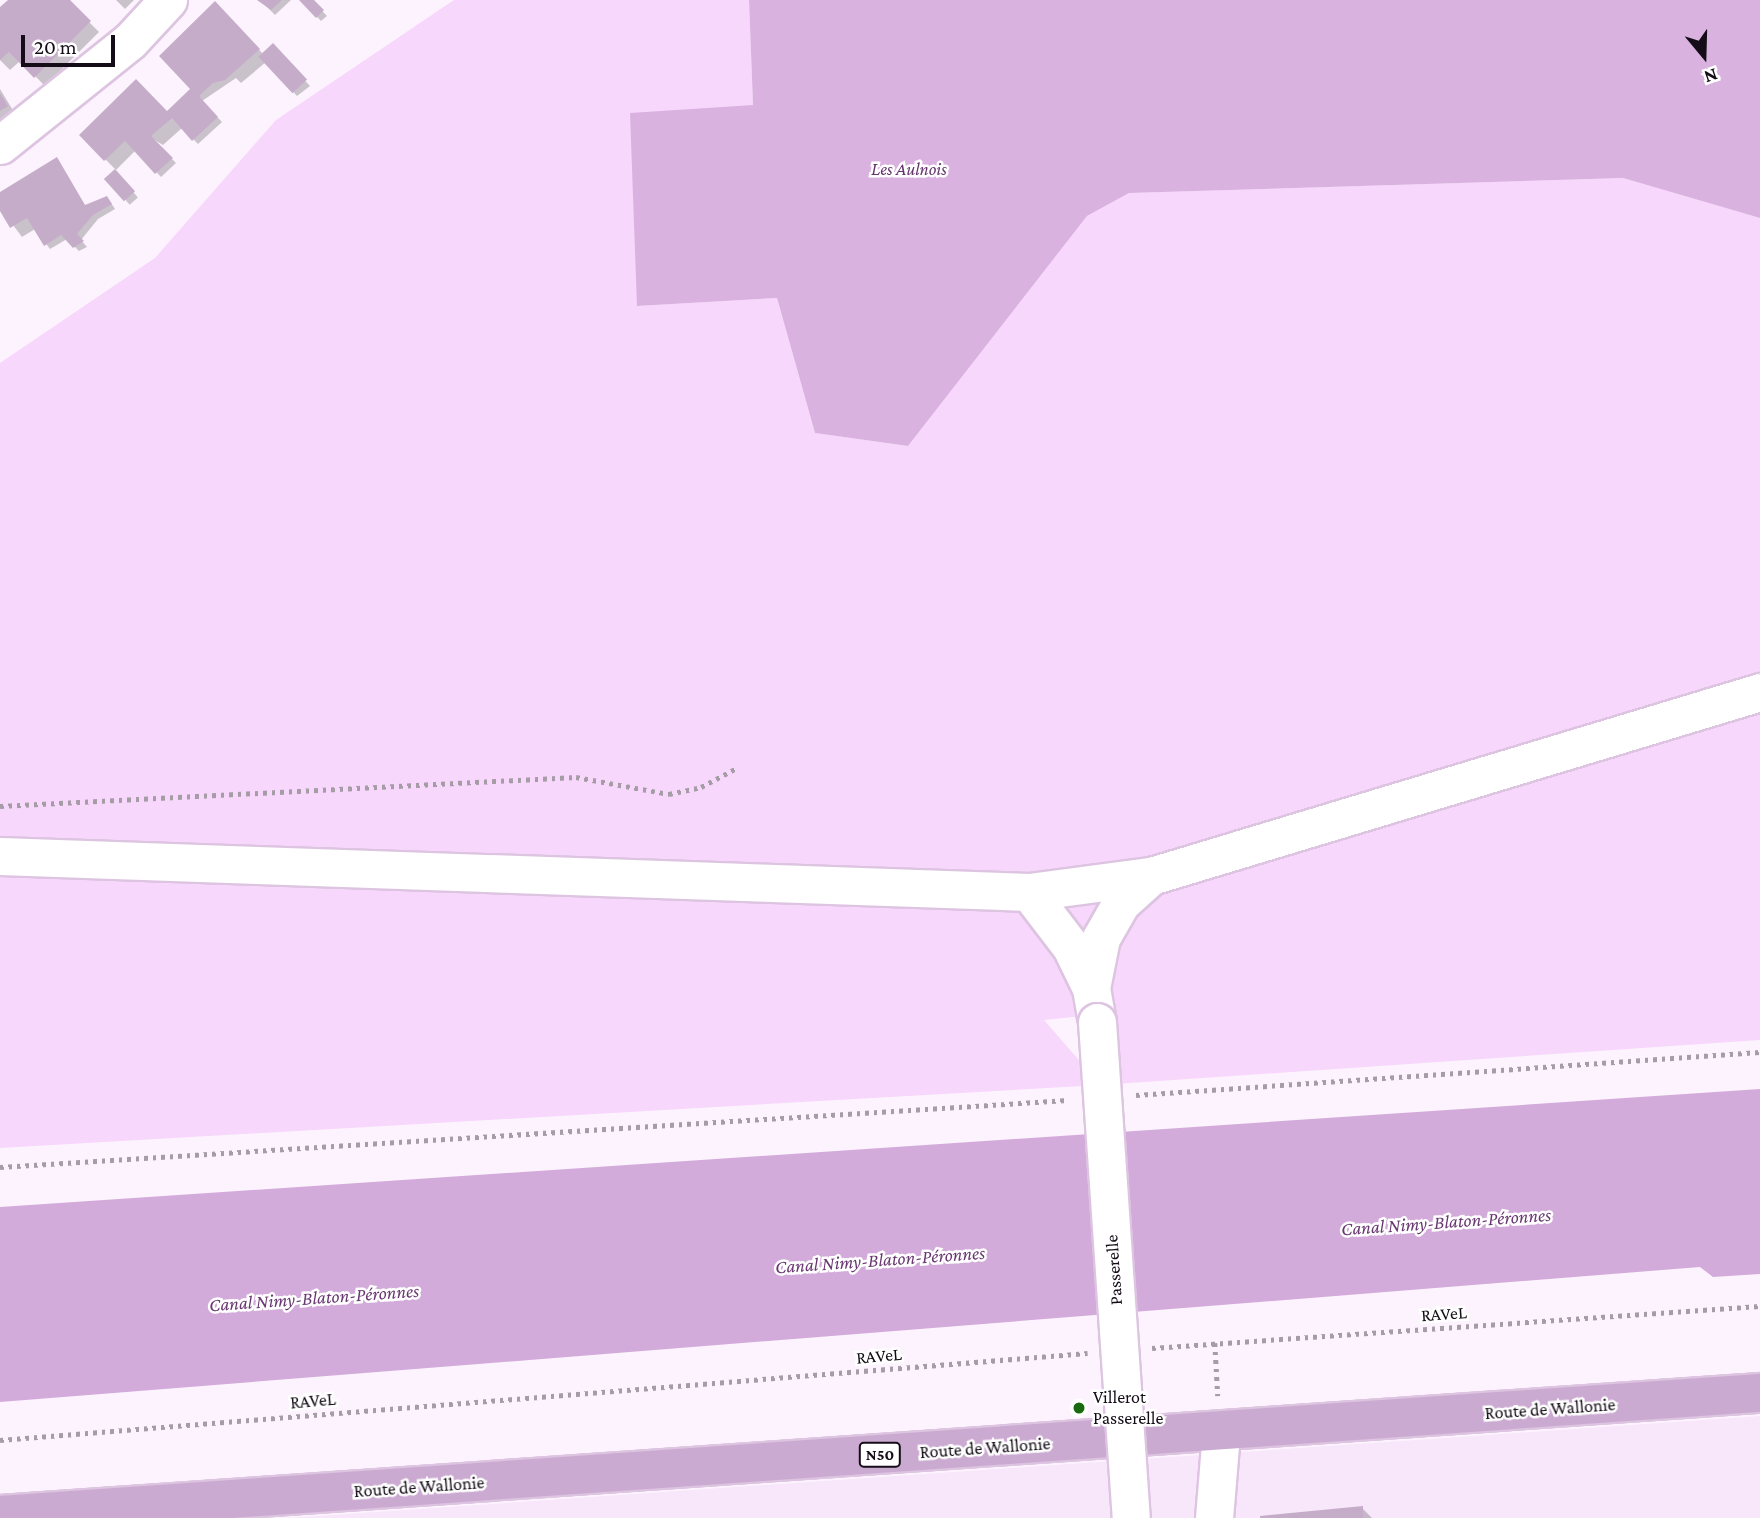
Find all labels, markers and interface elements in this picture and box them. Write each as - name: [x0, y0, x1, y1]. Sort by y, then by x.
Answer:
- scale bar: [24, 21, 119, 65]
- north arrow: [1669, 21, 1739, 91]
- text: 20 m: [34, 35, 77, 59]
- text: N: [1701, 64, 1721, 88]
- park label: Les Aulnois: [871, 158, 947, 180]
- water label: Canal Nimy-Blaton-Péronnes: [1340, 1203, 1552, 1241]
- street label: Passerelle: [1101, 1234, 1127, 1306]
- water label: Canal Nimy-Blaton-Péronnes: [774, 1241, 986, 1279]
- water label: Canal Nimy-Blaton-Péronnes: [208, 1279, 420, 1317]
- street label: RAVeL: [1420, 1302, 1468, 1326]
- street label: RAVeL: [855, 1343, 903, 1369]
- place label: Villerot Passerelle: [1093, 1387, 1163, 1430]
- street label: RAVeL: [289, 1388, 337, 1414]
- street label: Route de Wallonie: [1484, 1394, 1616, 1424]
- marker: Villerot Passerelle: [1071, 1400, 1087, 1416]
- street label: Route de Wallonie: [919, 1433, 1051, 1463]
- road number: N50: [857, 1442, 903, 1468]
- street label: Route de Wallonie: [353, 1472, 485, 1502]

